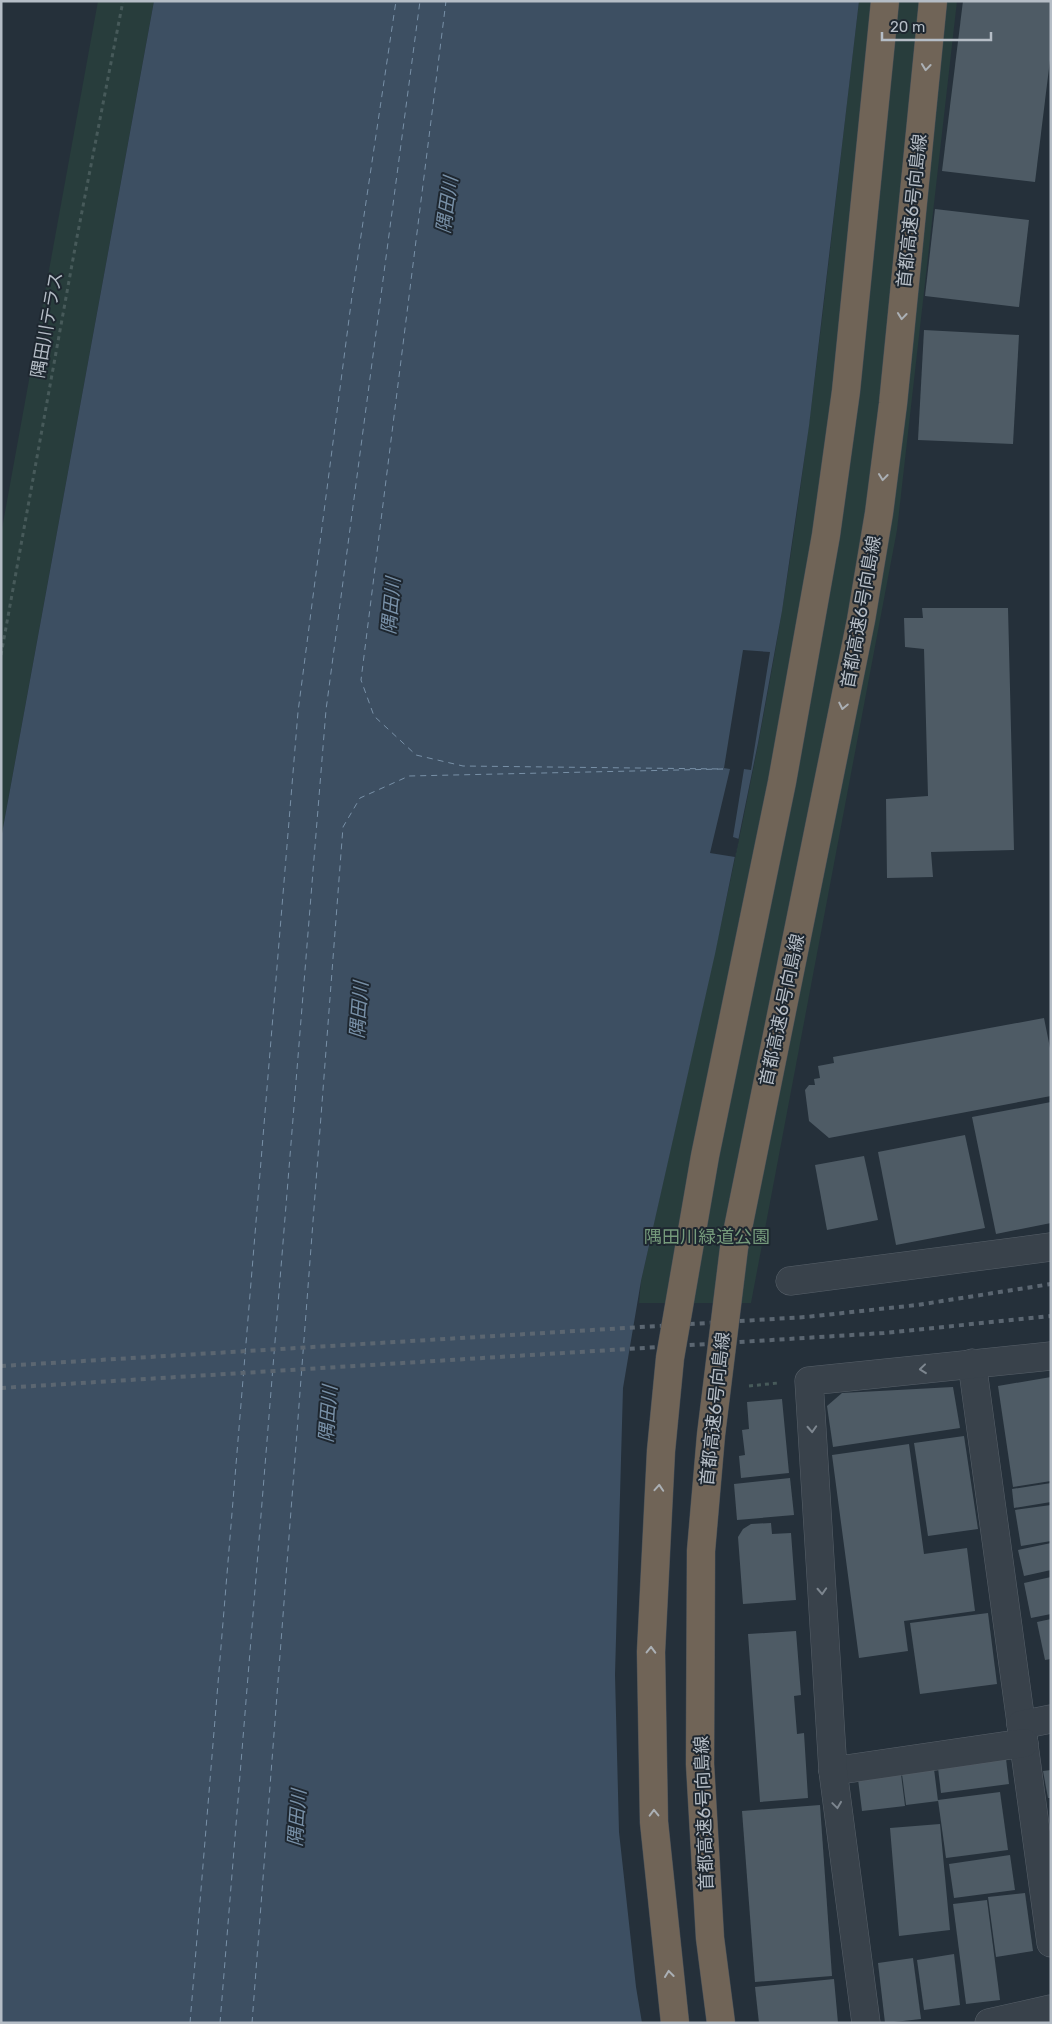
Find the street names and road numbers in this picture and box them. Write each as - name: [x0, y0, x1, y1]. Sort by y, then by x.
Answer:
- street label: 首都高速6号向島線: [893, 133, 931, 289]
- street label: 隅田川テラス: [27, 270, 67, 380]
- street label: 首都高速6号向島線: [837, 534, 885, 690]
- street label: 首都高速6号向島線: [755, 932, 809, 1088]
- street label: 首都高速6号向島線: [696, 1331, 734, 1487]
- street label: 首都高速6号向島線: [690, 1735, 718, 1891]

